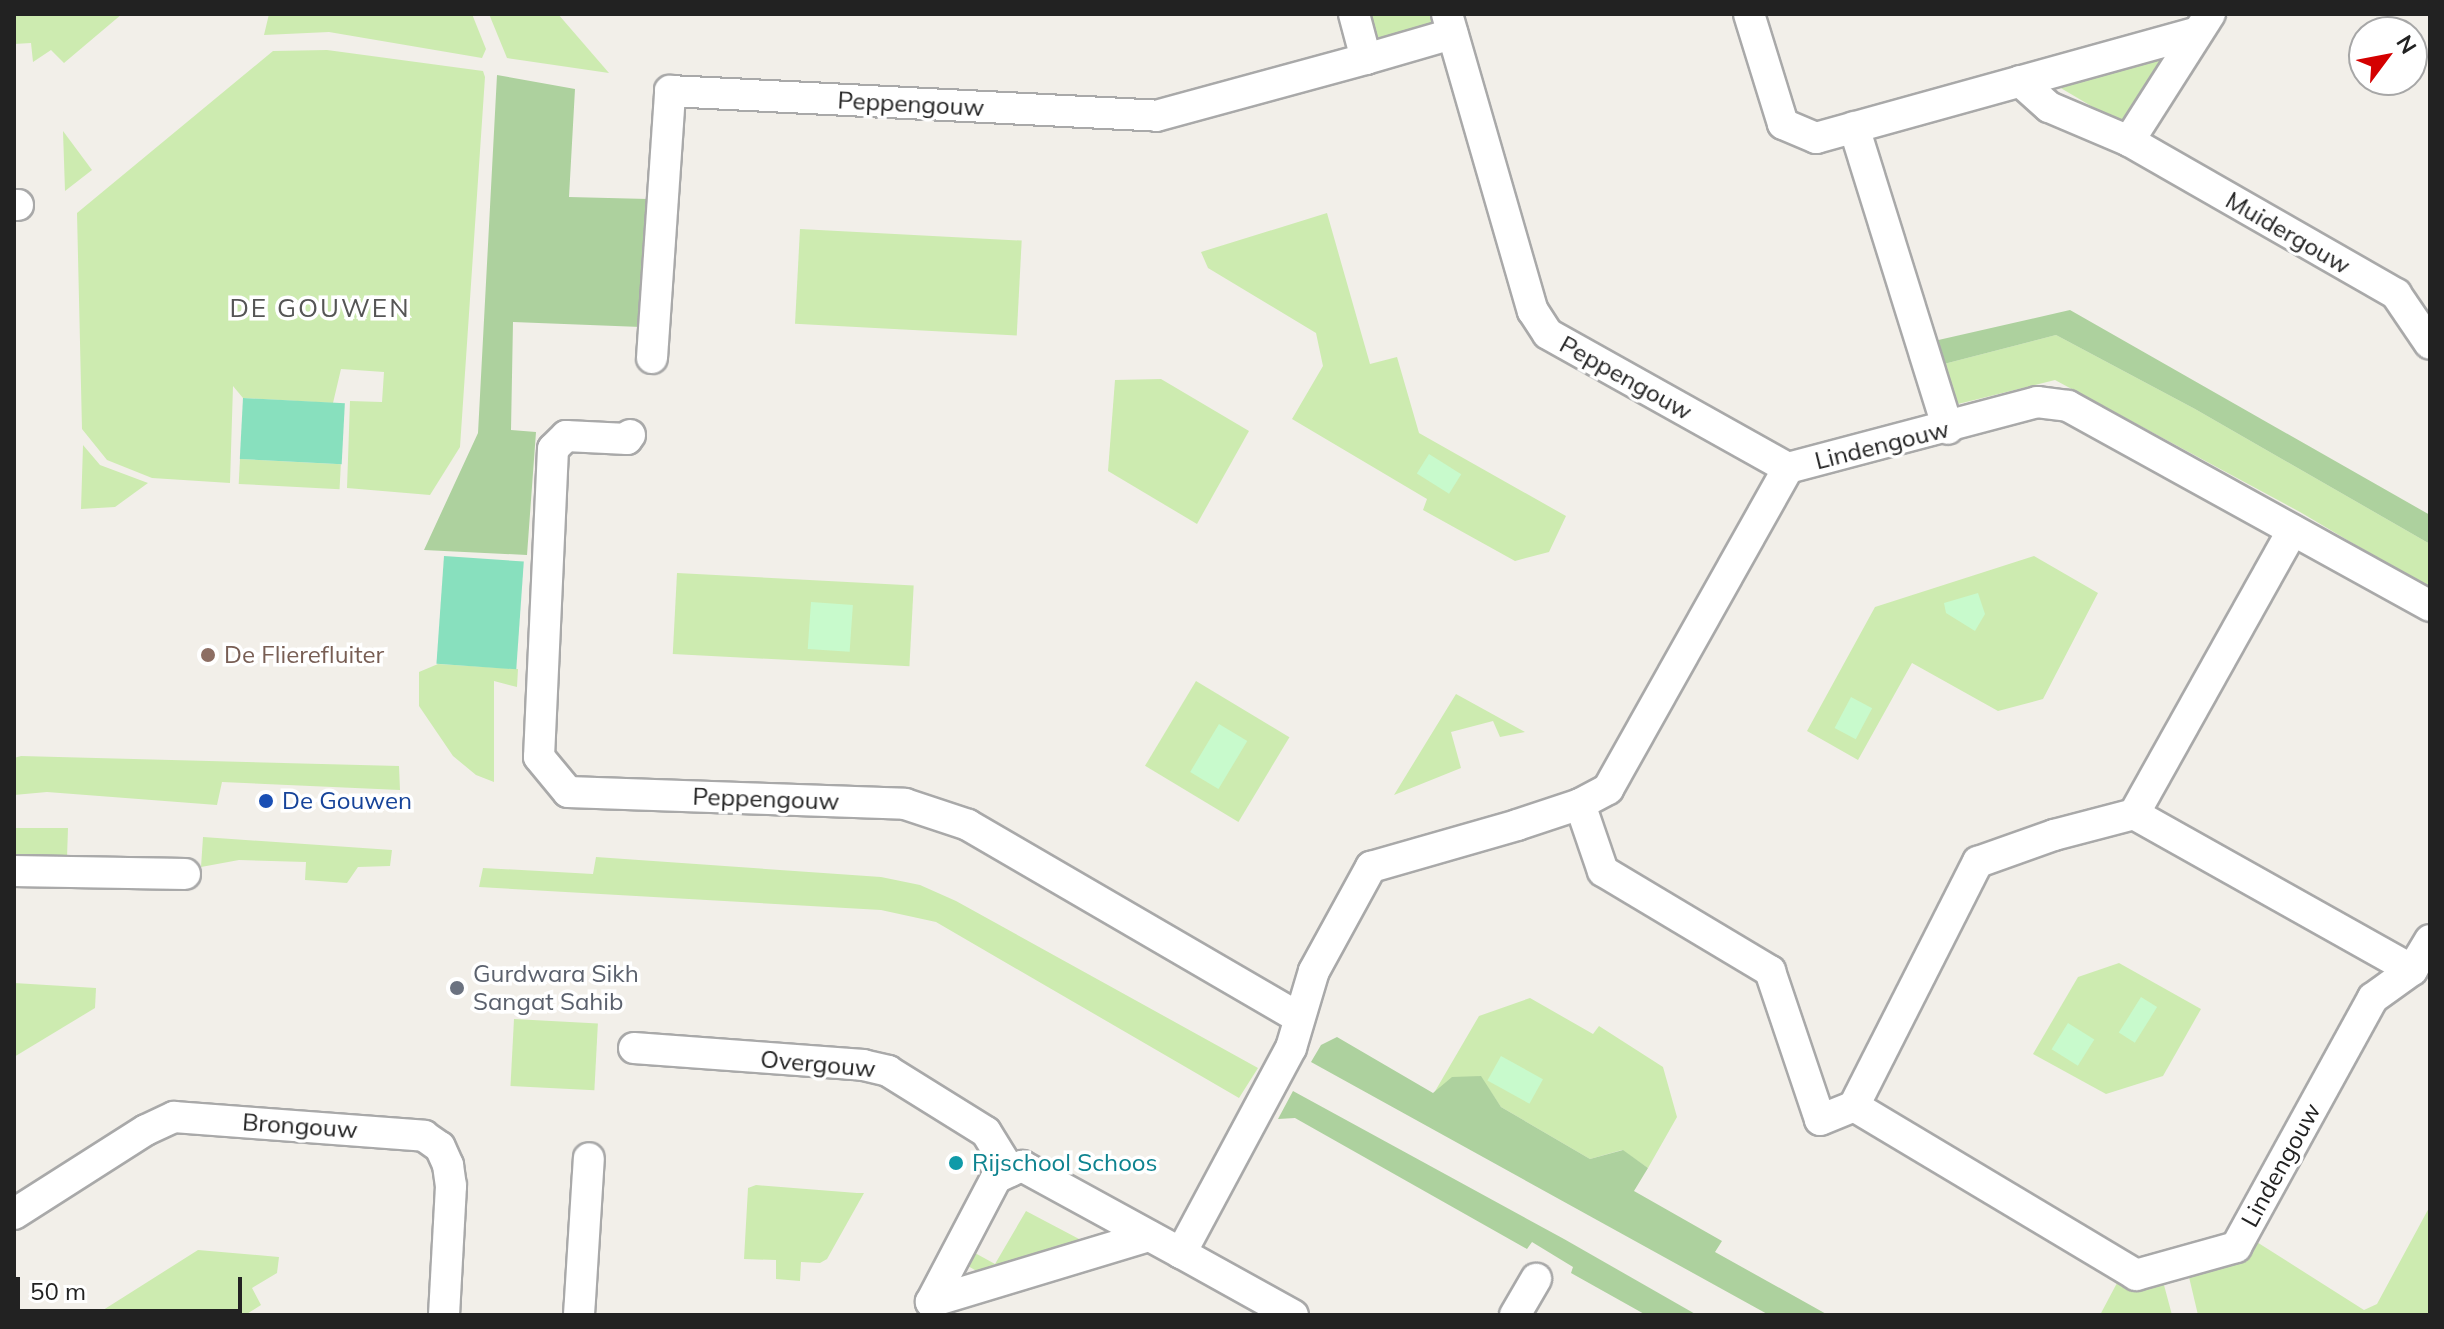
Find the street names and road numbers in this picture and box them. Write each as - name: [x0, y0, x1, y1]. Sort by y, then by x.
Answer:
- street label: Peppengouw: [837, 86, 985, 122]
- street label: Muidergouw: [2221, 186, 2355, 280]
- street label: Peppengouw: [1555, 330, 1697, 426]
- street label: Lindengouw: [1812, 414, 1952, 476]
- street label: Peppengouw: [692, 782, 840, 816]
- street label: Overgouw: [759, 1045, 877, 1083]
- street label: Lindengouw: [2235, 1098, 2327, 1232]
- street label: Brongouw: [241, 1108, 359, 1144]

